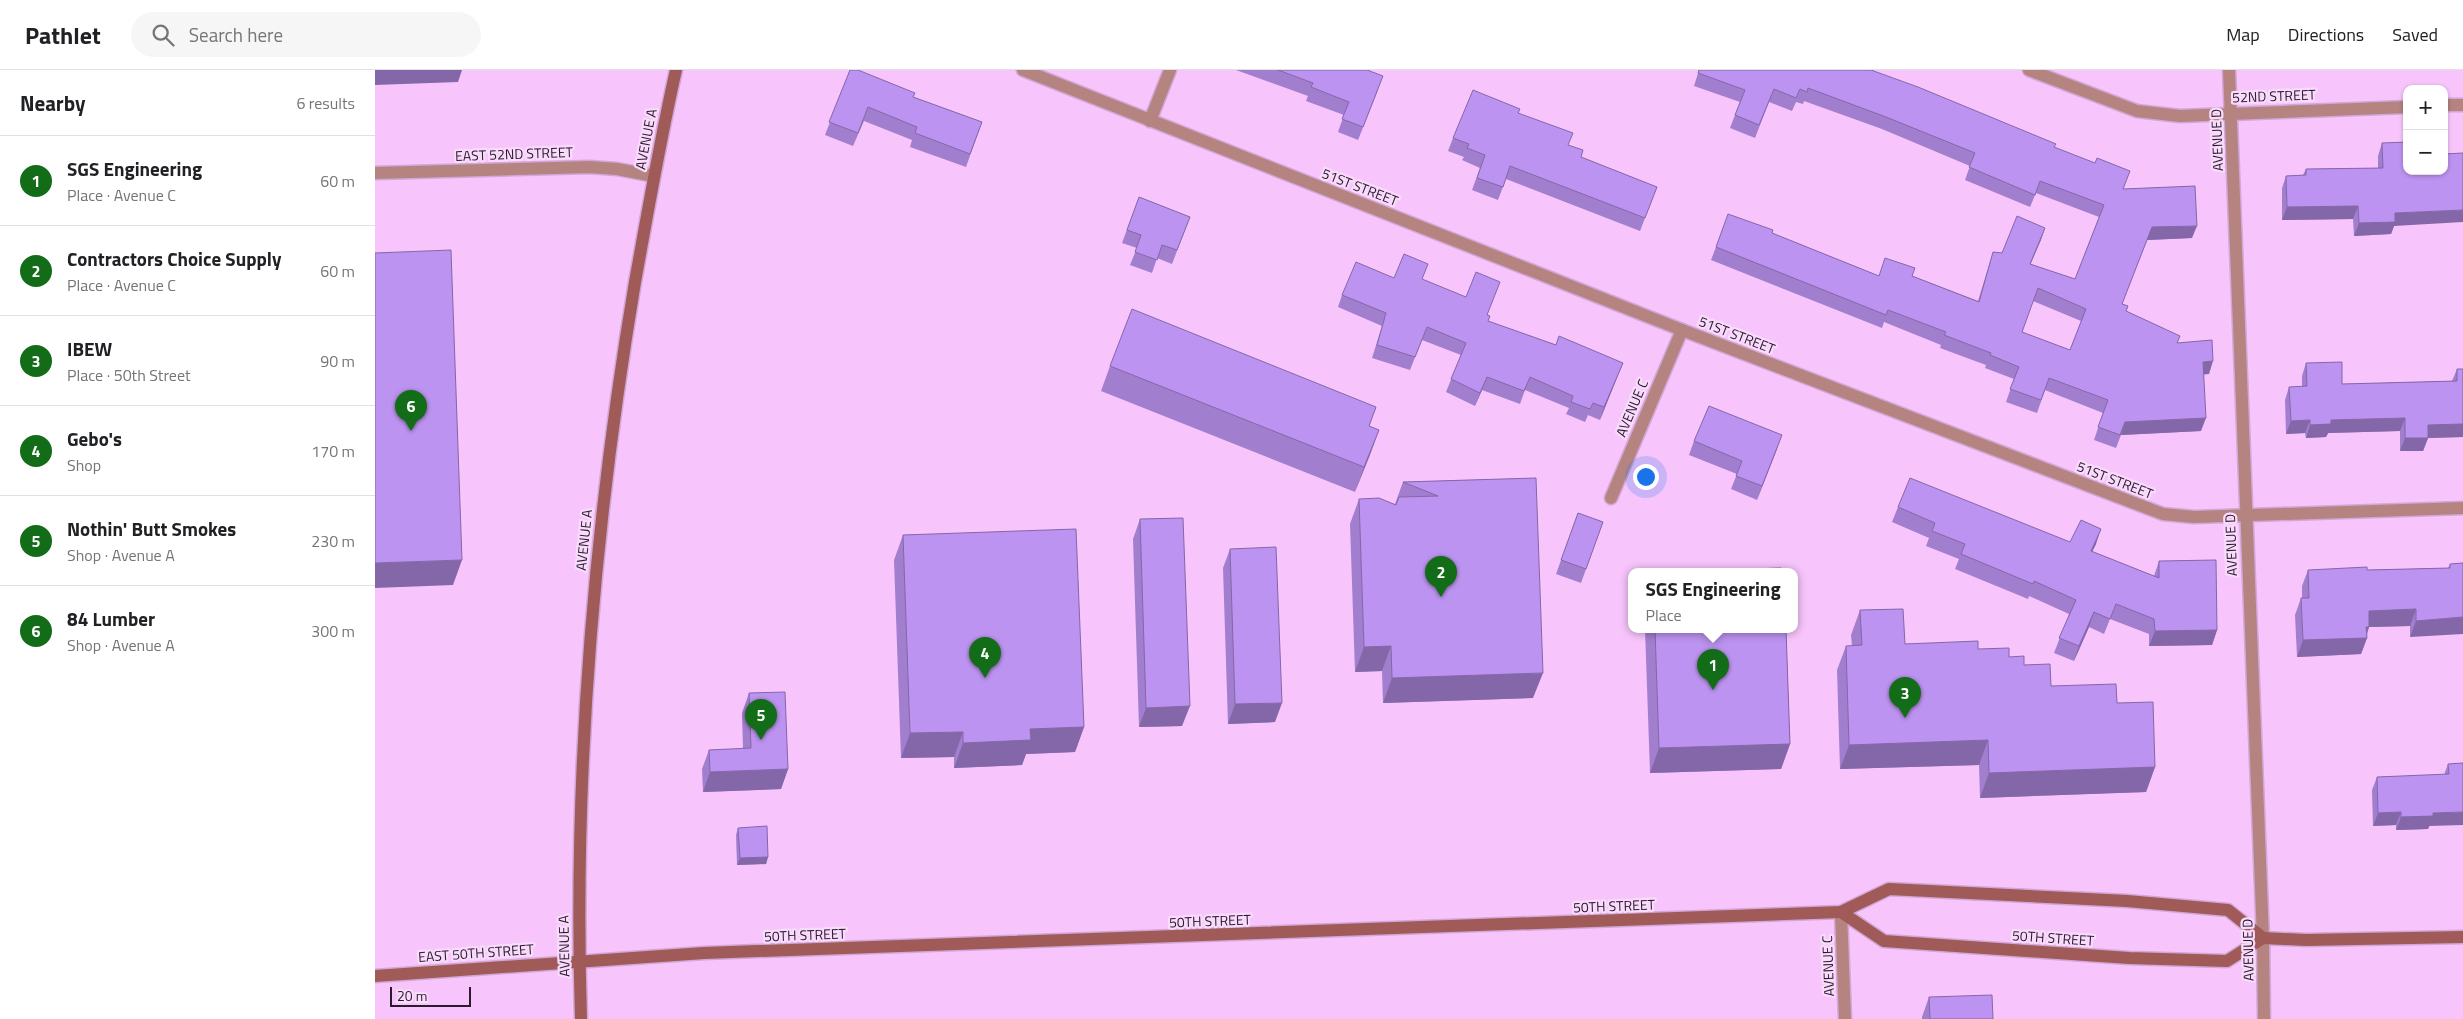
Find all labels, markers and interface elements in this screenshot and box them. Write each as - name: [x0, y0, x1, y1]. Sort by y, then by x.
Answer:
- search box: [131, 12, 481, 57]
- text: Pathlet: [25, 17, 101, 53]
- text: Search here: [189, 20, 283, 49]
- icon: search: [149, 21, 177, 49]
- text: Map: [2226, 21, 2260, 48]
- text: Directions: [2288, 21, 2364, 48]
- text: Saved: [2392, 21, 2438, 48]
- street label: 52ND STREET: [2232, 84, 2317, 107]
- map controls: [2403, 85, 2448, 175]
- button: +: [2403, 85, 2448, 130]
- text: Nearby: [20, 87, 85, 119]
- text: 6 results: [296, 91, 355, 115]
- street label: AVENUE A: [629, 106, 662, 171]
- street label: AVENUE D: [2205, 109, 2228, 171]
- button: −: [2403, 130, 2448, 175]
- street label: EAST 52ND STREET: [455, 141, 574, 166]
- text: SGS Engineering: [67, 154, 202, 183]
- street label: 51ST STREET: [1319, 162, 1402, 211]
- text: 1: [32, 169, 40, 193]
- text: 60 m: [320, 169, 355, 193]
- text: Place · Avenue C: [67, 183, 176, 207]
- text: Contractors Choice Supply: [67, 244, 281, 273]
- text: 2: [32, 259, 40, 283]
- text: 60 m: [320, 259, 355, 283]
- text: Place · Avenue C: [67, 273, 176, 297]
- street label: 51ST STREET: [1696, 310, 1779, 359]
- text: IBEW: [67, 334, 112, 363]
- text: 3: [32, 349, 40, 373]
- text: 90 m: [320, 349, 355, 373]
- text: Place · 50th Street: [67, 363, 191, 387]
- street label: AVENUE C: [1610, 375, 1653, 440]
- pin: 6: [395, 390, 427, 431]
- text: Gebo's: [67, 424, 122, 453]
- text: 4: [32, 439, 40, 463]
- text: 170 m: [311, 439, 355, 463]
- text: Shop: [67, 453, 101, 477]
- street label: 51ST STREET: [2074, 455, 2157, 504]
- your location: [1633, 464, 1659, 490]
- street label: AVENUE A: [570, 508, 597, 572]
- text: Nothin' Butt Smokes: [67, 514, 236, 543]
- street label: AVENUE D: [2219, 514, 2242, 576]
- text: 5: [32, 529, 40, 553]
- text: 230 m: [311, 529, 355, 553]
- text: Shop · Avenue A: [67, 543, 175, 567]
- pin: 2: [1425, 556, 1457, 597]
- popup: [1628, 568, 1798, 633]
- text: SGS Engineering: [1645, 574, 1781, 603]
- text: Place: [1645, 603, 1682, 627]
- text: 84 Lumber: [67, 604, 155, 633]
- text: 6: [32, 619, 40, 643]
- text: 300 m: [311, 619, 355, 643]
- text: Shop · Avenue A: [67, 633, 175, 657]
- pin: 4: [969, 637, 1001, 678]
- pin: 1: [1697, 649, 1729, 690]
- pin: 3: [1889, 677, 1921, 718]
- pin: 5: [745, 699, 777, 740]
- street label: 50TH STREET: [1573, 894, 1656, 917]
- street label: 50TH STREET: [1169, 909, 1252, 932]
- street label: AVENUE A: [552, 914, 575, 977]
- street label: AVENUE D: [2236, 919, 2259, 981]
- street label: 50TH STREET: [764, 923, 847, 946]
- street label: 50TH STREET: [2011, 924, 2095, 951]
- street label: AVENUE C: [1816, 935, 1839, 997]
- street label: EAST 50TH STREET: [417, 938, 535, 967]
- scale bar: [390, 984, 471, 1007]
- text: 20 m: [397, 985, 427, 1006]

